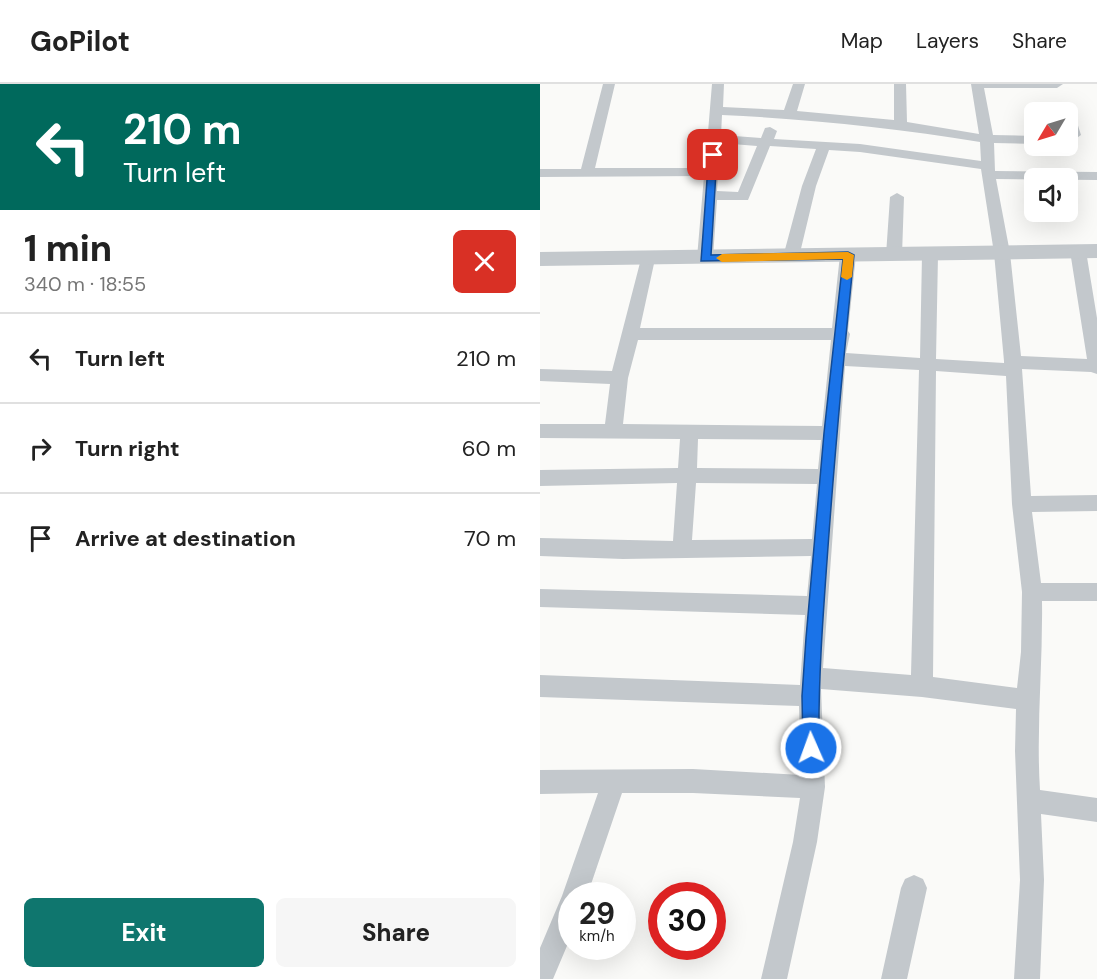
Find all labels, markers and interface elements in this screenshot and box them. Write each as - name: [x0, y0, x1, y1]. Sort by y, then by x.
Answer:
- text: GoPilot: [30, 23, 130, 60]
- text: Map: [841, 27, 883, 55]
- text: Layers: [916, 27, 979, 55]
- text: Share: [1012, 27, 1067, 55]
- text: 210 m: [123, 102, 241, 157]
- north arrow: [1024, 102, 1078, 156]
- map controls: [1024, 102, 1078, 222]
- icon: left: [24, 108, 102, 186]
- pin: [687, 129, 738, 180]
- icon: arrive: [696, 138, 729, 171]
- text: Turn left: [123, 155, 226, 190]
- button: sound: [1024, 168, 1078, 222]
- text: 1 min: [24, 225, 112, 272]
- button: close: [453, 230, 516, 293]
- text: 340 m · 18:55: [24, 271, 146, 297]
- icon: left: [24, 342, 57, 375]
- text: Turn left: [75, 344, 165, 373]
- text: 210 m: [456, 344, 516, 373]
- icon: right: [24, 432, 57, 465]
- text: Turn right: [75, 434, 180, 463]
- text: 60 m: [462, 434, 516, 463]
- icon: arrive: [24, 522, 57, 555]
- text: Arrive at destination: [75, 524, 296, 553]
- text: 70 m: [464, 524, 516, 553]
- position arrow: [779, 716, 843, 780]
- speed limit sign: 30: [648, 882, 726, 960]
- text: 29: [579, 894, 615, 933]
- button: Exit: [24, 898, 264, 967]
- button: Share: [276, 898, 516, 967]
- text: km/h: [579, 926, 615, 946]

